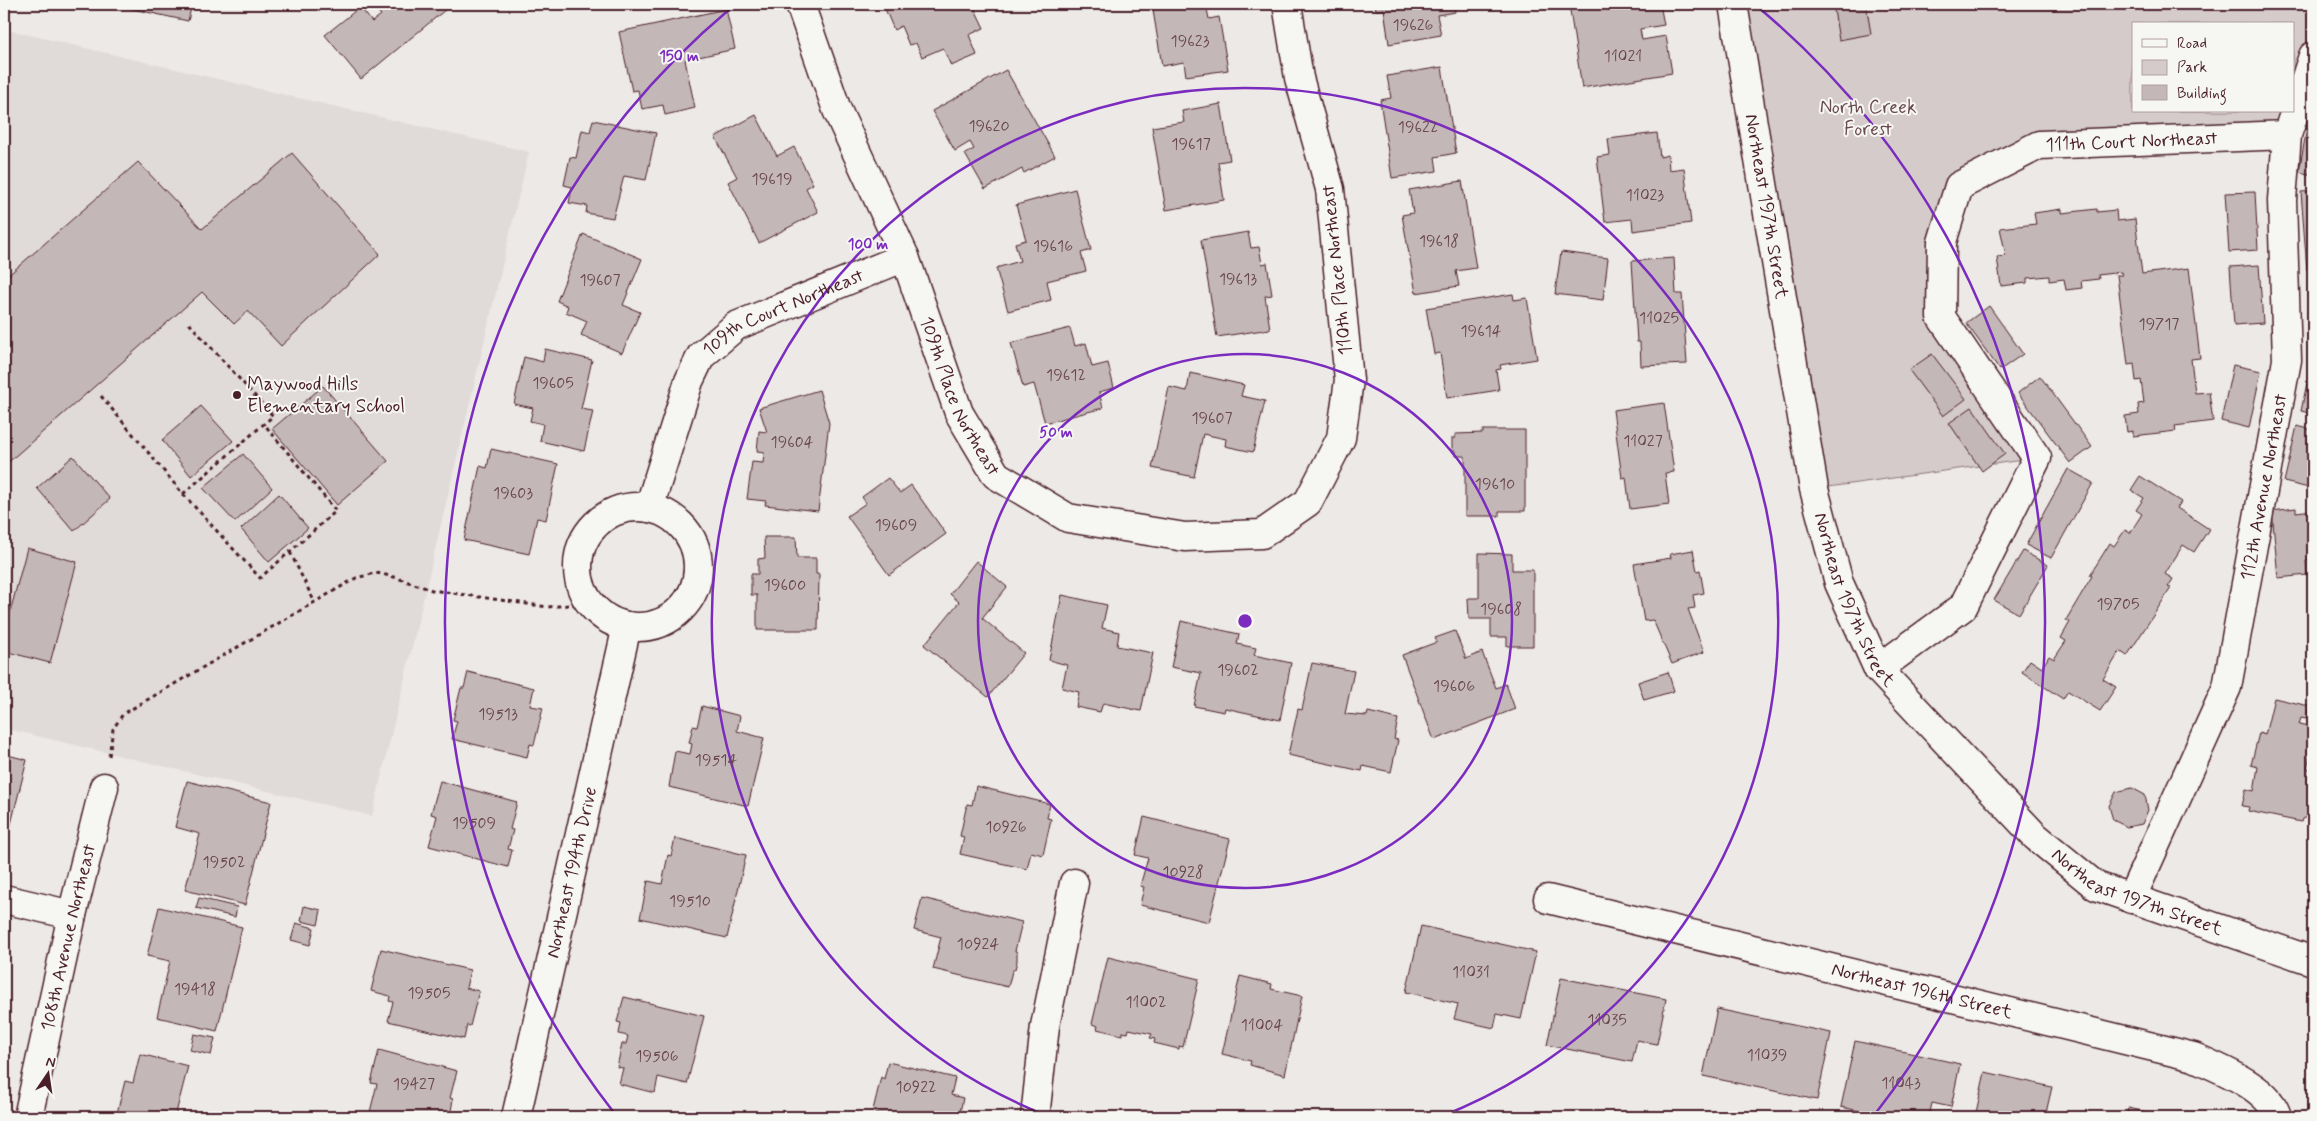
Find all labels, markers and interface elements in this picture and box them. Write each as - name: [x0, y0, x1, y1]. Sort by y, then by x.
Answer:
- house number: 19626: [1393, 15, 1434, 36]
- legend: [2132, 22, 2294, 112]
- house number: 19623: [1171, 31, 1210, 52]
- text: Road: [2177, 34, 2207, 54]
- house number: 11021: [1604, 46, 1642, 67]
- text: 150 m: [659, 47, 699, 67]
- text: Park: [2177, 58, 2207, 78]
- text: Building: [2177, 84, 2227, 105]
- park label: North Creek Forest: [1820, 95, 1916, 142]
- street label: Northeast 197th Street: [1739, 112, 1795, 301]
- house number: 19620: [968, 116, 1010, 137]
- house number: 19622: [1398, 117, 1438, 138]
- street label: 111th Court Northeast: [2045, 125, 2218, 157]
- house number: 19617: [1171, 134, 1211, 155]
- house number: 19619: [752, 169, 792, 190]
- street label: 110th Place Northeast: [1316, 184, 1358, 356]
- house number: 11023: [1626, 185, 1664, 206]
- house number: 19618: [1419, 231, 1459, 252]
- text: 100 m: [848, 235, 888, 255]
- house number: 19616: [1033, 236, 1073, 257]
- street label: 109th Court Northeast: [697, 263, 867, 362]
- house number: 19613: [1219, 269, 1257, 290]
- house number: 19607: [579, 270, 621, 291]
- house number: 11025: [1639, 308, 1679, 329]
- street label: 109th Place Northeast: [914, 313, 1006, 480]
- house number: 19717: [2139, 314, 2179, 335]
- house number: 19614: [1460, 321, 1502, 342]
- house number: 19612: [1046, 365, 1086, 386]
- place label: Maywood Hills Elementary School: [247, 372, 405, 419]
- house number: 19605: [532, 373, 574, 394]
- marker: Maywood Hills Elementary School: [231, 389, 243, 401]
- street label: 112th Avenue Northeast: [2234, 392, 2293, 582]
- house number: 19607: [1191, 408, 1233, 429]
- text: 50 m: [1039, 423, 1073, 443]
- house number: 11027: [1623, 431, 1663, 452]
- house number: 19604: [771, 432, 814, 453]
- house number: 19610: [1475, 474, 1515, 495]
- house number: 19603: [493, 483, 533, 504]
- street label: Northeast 197th Street: [1808, 510, 1901, 692]
- house number: 19609: [875, 515, 917, 536]
- house number: 19600: [764, 575, 806, 596]
- house number: 19705: [2096, 594, 2140, 615]
- house number: 19608: [1480, 599, 1522, 620]
- centre of rings: [1236, 612, 1254, 630]
- house number: 19602: [1217, 660, 1259, 681]
- house number: 19606: [1433, 676, 1475, 697]
- house number: 19513: [478, 704, 518, 725]
- house number: 19514: [695, 750, 738, 771]
- street label: Northeast 194th Drive: [540, 784, 603, 960]
- house number: 19509: [452, 813, 496, 834]
- house number: 10926: [985, 817, 1027, 838]
- street label: 108th Avenue Northeast: [35, 841, 102, 1033]
- street label: Northeast 197th Street: [2046, 842, 2226, 941]
- house number: 19502: [203, 852, 245, 873]
- house number: 10928: [1162, 862, 1204, 883]
- house number: 19510: [669, 891, 711, 912]
- house number: 10924: [957, 934, 999, 955]
- street label: Northeast 196th Street: [1829, 956, 2015, 1025]
- house number: 11031: [1452, 962, 1490, 983]
- house number: 19418: [174, 979, 216, 1000]
- house number: 19505: [407, 983, 451, 1004]
- house number: 11002: [1125, 992, 1167, 1013]
- house number: 11035: [1587, 1010, 1627, 1031]
- house number: 11004: [1241, 1015, 1283, 1036]
- house number: 11039: [1747, 1045, 1787, 1066]
- house number: 19506: [635, 1046, 679, 1067]
- north arrow: [22, 1048, 72, 1098]
- text: N: [44, 1052, 57, 1072]
- house number: 11043: [1881, 1073, 1921, 1094]
- house number: 19427: [393, 1074, 435, 1095]
- house number: 10922: [895, 1077, 937, 1098]

